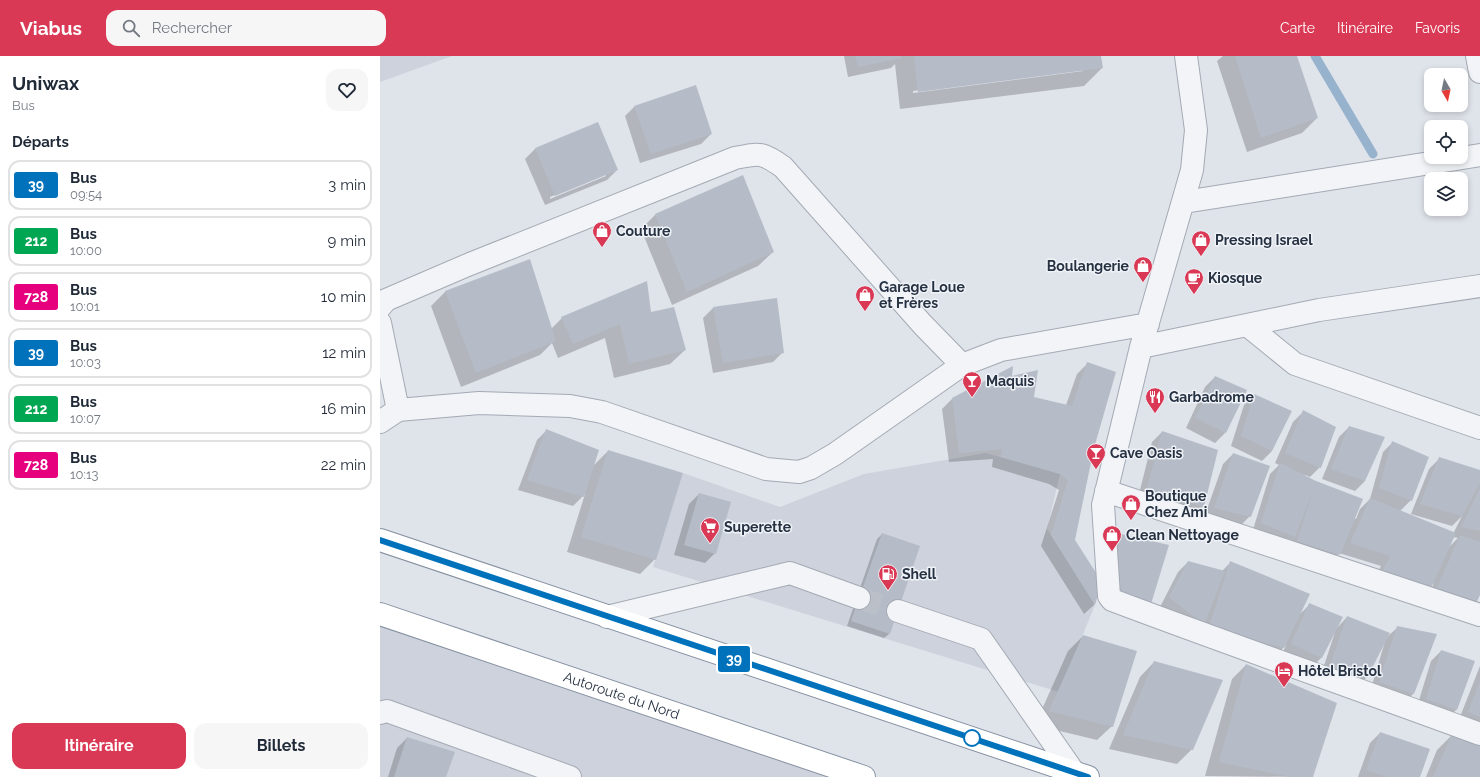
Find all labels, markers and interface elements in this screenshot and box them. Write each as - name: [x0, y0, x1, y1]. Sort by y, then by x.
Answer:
- search box: [106, 10, 386, 46]
- text: Viabus: [20, 17, 82, 39]
- icon: search: [120, 17, 142, 39]
- text: Rechercher: [152, 19, 232, 37]
- text: Carte: [1280, 20, 1315, 36]
- text: Itinéraire: [1337, 20, 1393, 36]
- text: Favoris: [1415, 20, 1460, 36]
- north arrow: [1424, 68, 1468, 112]
- map controls: [1424, 68, 1468, 216]
- button: heart: [326, 69, 368, 111]
- text: Uniwax: [12, 72, 79, 94]
- text: Bus: [12, 98, 35, 113]
- button: locate: [1424, 120, 1468, 164]
- text: Départs: [12, 133, 69, 151]
- text: Bus: [70, 169, 97, 187]
- button: layers: [1424, 172, 1468, 216]
- text: 3 min: [328, 176, 366, 194]
- text: 39: [28, 177, 44, 193]
- text: 09:54: [70, 187, 102, 202]
- shop icon: Couture: [591, 220, 613, 248]
- place label: Couture: [616, 223, 671, 239]
- text: Bus: [70, 225, 97, 243]
- shop icon: Pressing Israel: [1190, 229, 1212, 257]
- text: 9 min: [328, 232, 366, 250]
- place label: Pressing Israel: [1215, 232, 1313, 248]
- text: 212: [25, 233, 47, 249]
- text: 10:00: [70, 243, 102, 258]
- shop icon: Boulangerie: [1132, 255, 1154, 283]
- place label: Boulangerie: [1047, 258, 1130, 274]
- cafe icon: Kiosque: [1183, 267, 1205, 295]
- place label: Kiosque: [1208, 270, 1263, 286]
- place label: Garage Loue et Frères: [879, 279, 965, 311]
- text: Bus: [70, 281, 97, 299]
- shop icon: Garage Loue et Frères: [854, 284, 876, 312]
- text: 10 min: [321, 288, 366, 306]
- text: 728: [24, 289, 48, 305]
- text: 10:01: [70, 299, 99, 314]
- text: Bus: [70, 337, 97, 355]
- text: 12 min: [322, 344, 366, 362]
- text: 39: [28, 345, 44, 361]
- text: 10:03: [70, 355, 101, 370]
- bar icon: Maquis: [961, 370, 983, 398]
- place label: Maquis: [986, 373, 1034, 389]
- restaurant icon: Garbadrome: [1144, 386, 1166, 414]
- place label: Garbadrome: [1169, 389, 1254, 405]
- text: Bus: [70, 393, 97, 411]
- text: 16 min: [321, 400, 366, 418]
- text: 212: [25, 401, 47, 417]
- text: 10:07: [70, 411, 101, 426]
- bar icon: Cave Oasis: [1085, 442, 1107, 470]
- place label: Cave Oasis: [1110, 445, 1183, 461]
- text: Bus: [70, 449, 97, 467]
- text: 22 min: [321, 456, 366, 474]
- text: 728: [24, 457, 48, 473]
- text: 10:13: [70, 467, 98, 482]
- place label: Boutique Chez Ami: [1145, 488, 1207, 520]
- shop icon: Boutique Chez Ami: [1120, 493, 1142, 521]
- supermarket icon: Superette: [699, 516, 721, 544]
- place label: Superette: [724, 519, 792, 535]
- shop icon: Clean Nettoyage: [1101, 524, 1123, 552]
- place label: Clean Nettoyage: [1126, 527, 1239, 543]
- fuel station icon: Shell: [877, 563, 899, 591]
- place label: Shell: [902, 566, 937, 582]
- line badge: 39: [716, 646, 752, 672]
- text: 39: [726, 651, 742, 667]
- hotel icon: Hôtel Bristol: [1273, 660, 1295, 688]
- place label: Hôtel Bristol: [1298, 663, 1382, 679]
- street label: Autoroute du Nord: [562, 668, 682, 722]
- button: Itinéraire: [12, 723, 186, 769]
- button: Billets: [194, 723, 368, 769]
- unlabelled marker: [963, 729, 981, 747]

